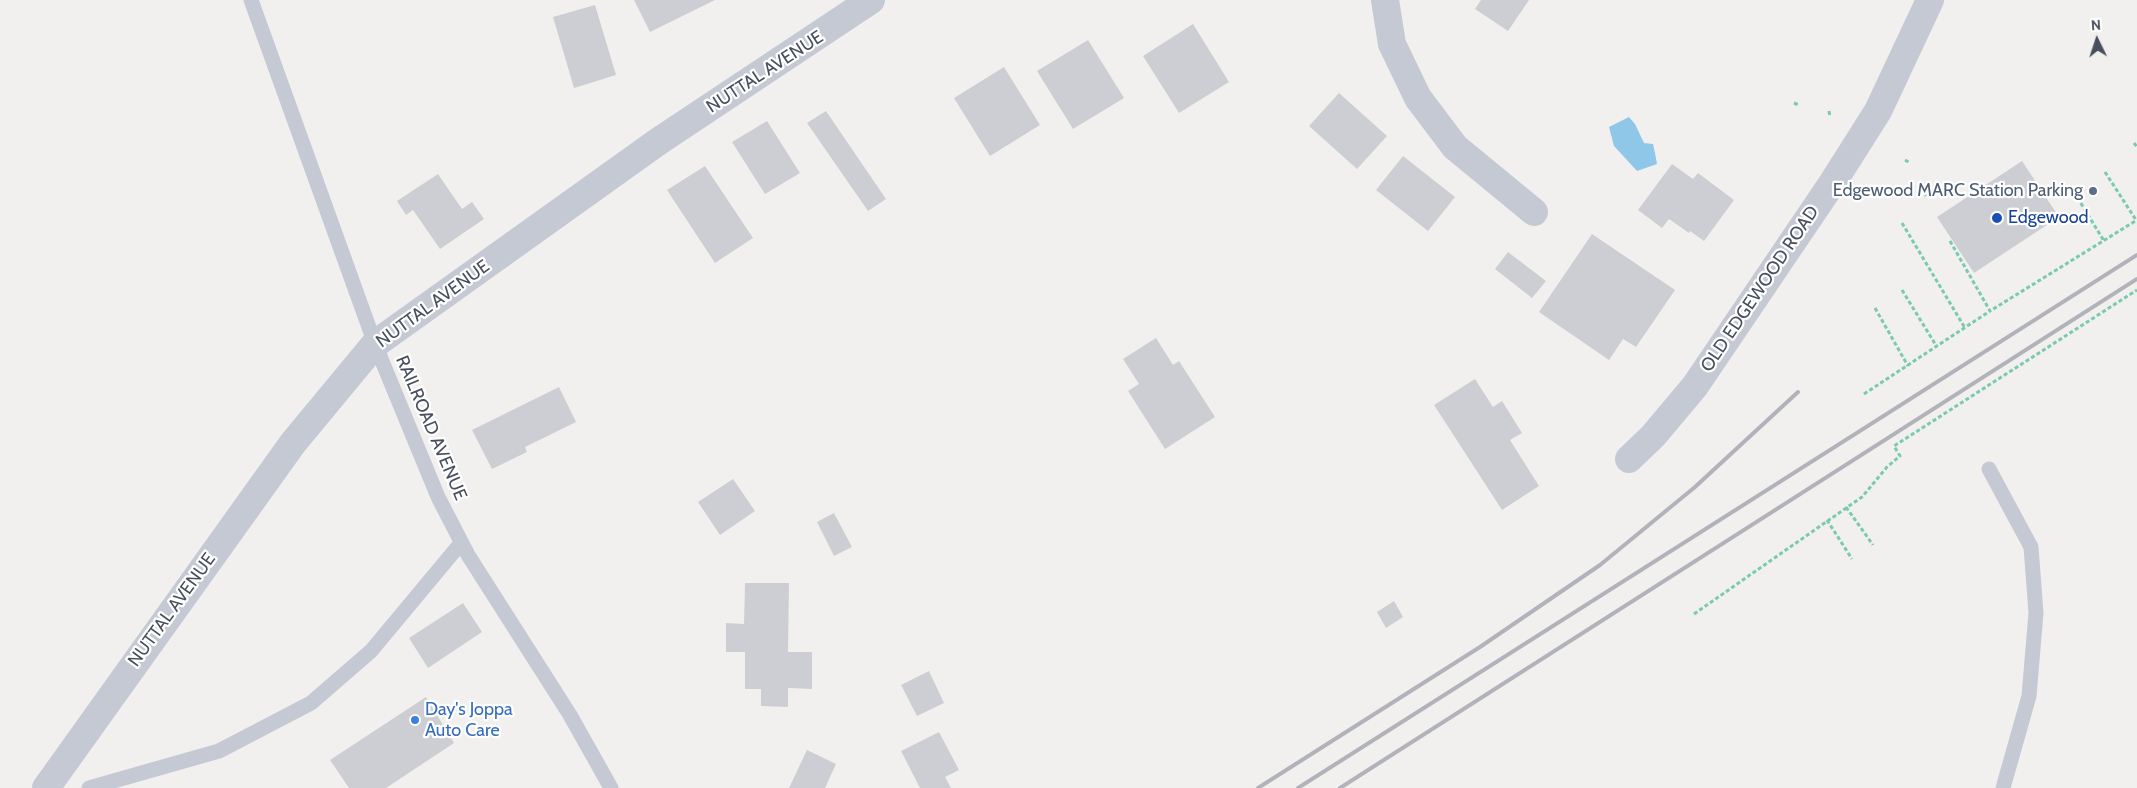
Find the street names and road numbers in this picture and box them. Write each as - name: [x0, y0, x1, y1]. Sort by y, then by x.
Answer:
- street label: NUTTAL AVENUE: [703, 26, 827, 118]
- street label: OLD EDGEWOOD ROAD: [1696, 202, 1824, 376]
- street label: NUTTAL AVENUE: [372, 256, 494, 352]
- street label: RAILROAD AVENUE: [391, 352, 471, 504]
- street label: NUTTAL AVENUE: [124, 549, 220, 671]

